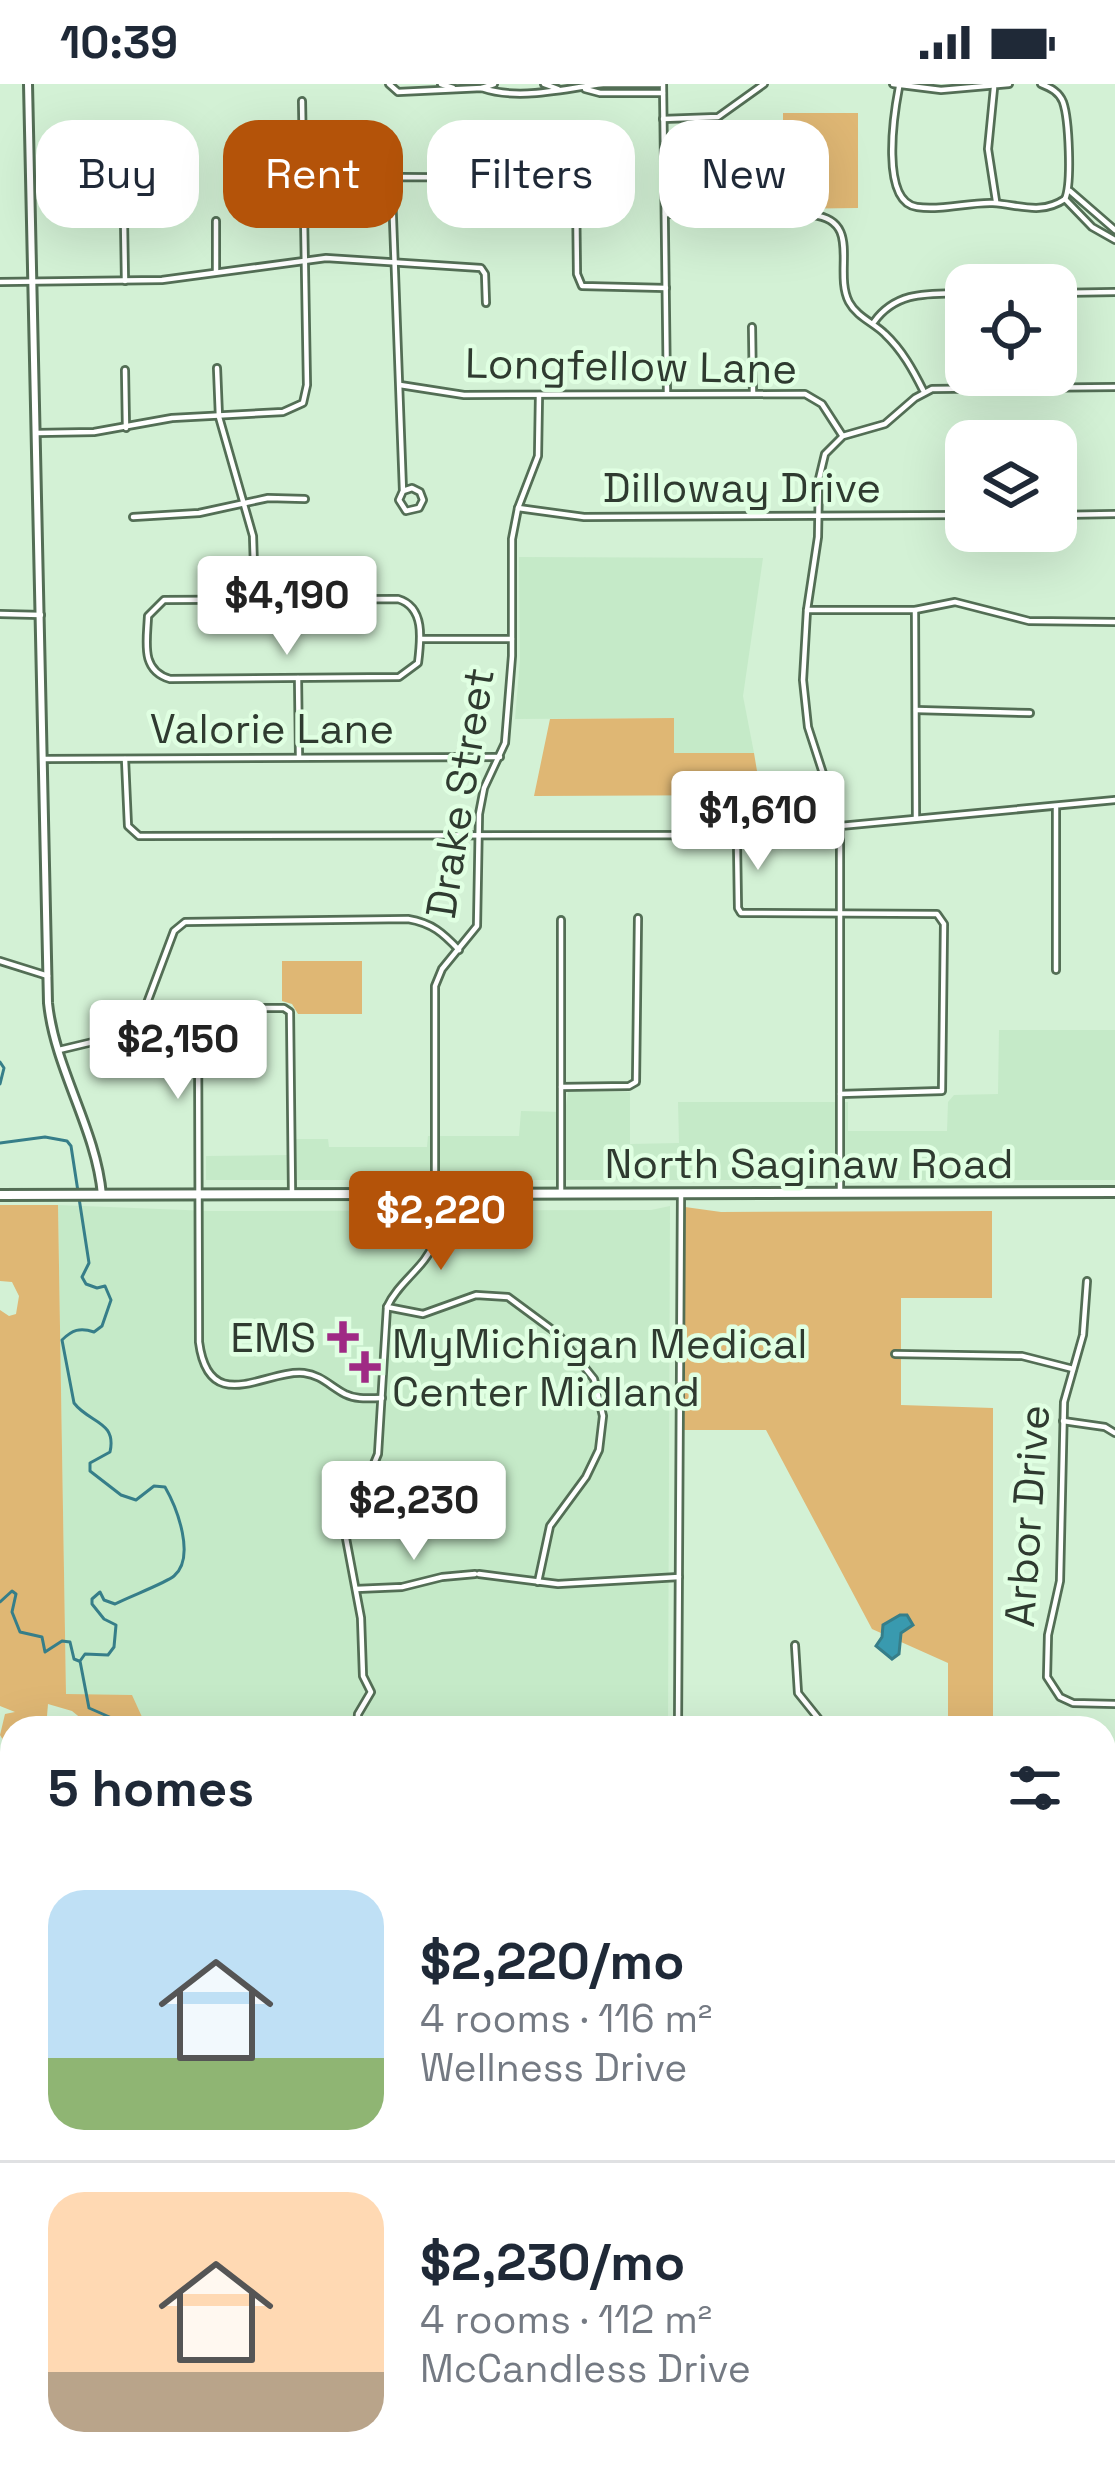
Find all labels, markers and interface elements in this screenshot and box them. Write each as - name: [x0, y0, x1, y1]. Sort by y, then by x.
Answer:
- text: 10:39: [60, 14, 178, 71]
- chip: Buy: [36, 120, 199, 228]
- chip: Rent: [223, 120, 403, 228]
- chip: Filters: [427, 120, 635, 228]
- chip: New: [659, 120, 829, 228]
- map controls: [945, 264, 1077, 552]
- button: locate: [945, 264, 1077, 396]
- street label: Longfellow Lane: [464, 337, 798, 395]
- button: layers: [945, 420, 1077, 552]
- street label: Dilloway Drive: [603, 461, 881, 514]
- pin: $4,190: [189, 556, 385, 658]
- text: $4,190: [225, 570, 349, 619]
- street label: Drake Street: [414, 664, 506, 922]
- street label: Valorie Lane: [150, 702, 394, 755]
- pin: $1,610: [660, 771, 856, 873]
- text: $1,610: [698, 785, 818, 834]
- pin: $2,150: [80, 1000, 276, 1102]
- text: $2,150: [117, 1014, 239, 1063]
- street label: North Saginaw Road: [604, 1137, 1014, 1190]
- pin: $2,220: [343, 1171, 539, 1273]
- text: $2,220: [376, 1185, 506, 1234]
- place label: EMS: [230, 1311, 316, 1364]
- place label: MyMichigan Medical Center Midland: [392, 1317, 808, 1418]
- marker: EMS: [327, 1321, 359, 1353]
- marker: MyMichigan Medical Center Midland: [349, 1351, 381, 1383]
- street label: Arbor Drive: [993, 1403, 1061, 1629]
- pin: $2,230: [316, 1461, 512, 1563]
- text: $2,230: [349, 1475, 479, 1524]
- icon: filters: [1002, 1755, 1068, 1821]
- text: 5 homes: [48, 1756, 254, 1821]
- text: $2,220/mo: [420, 1929, 684, 1994]
- icon: home: [144, 1938, 288, 2082]
- text: 4 rooms · 116 m²: [420, 1994, 712, 2043]
- text: Wellness Drive: [420, 2043, 687, 2092]
- text: $2,230/mo: [420, 2230, 685, 2295]
- icon: home: [144, 2240, 288, 2384]
- text: 4 rooms · 112 m²: [420, 2295, 712, 2344]
- text: McCandless Drive: [420, 2344, 751, 2393]

